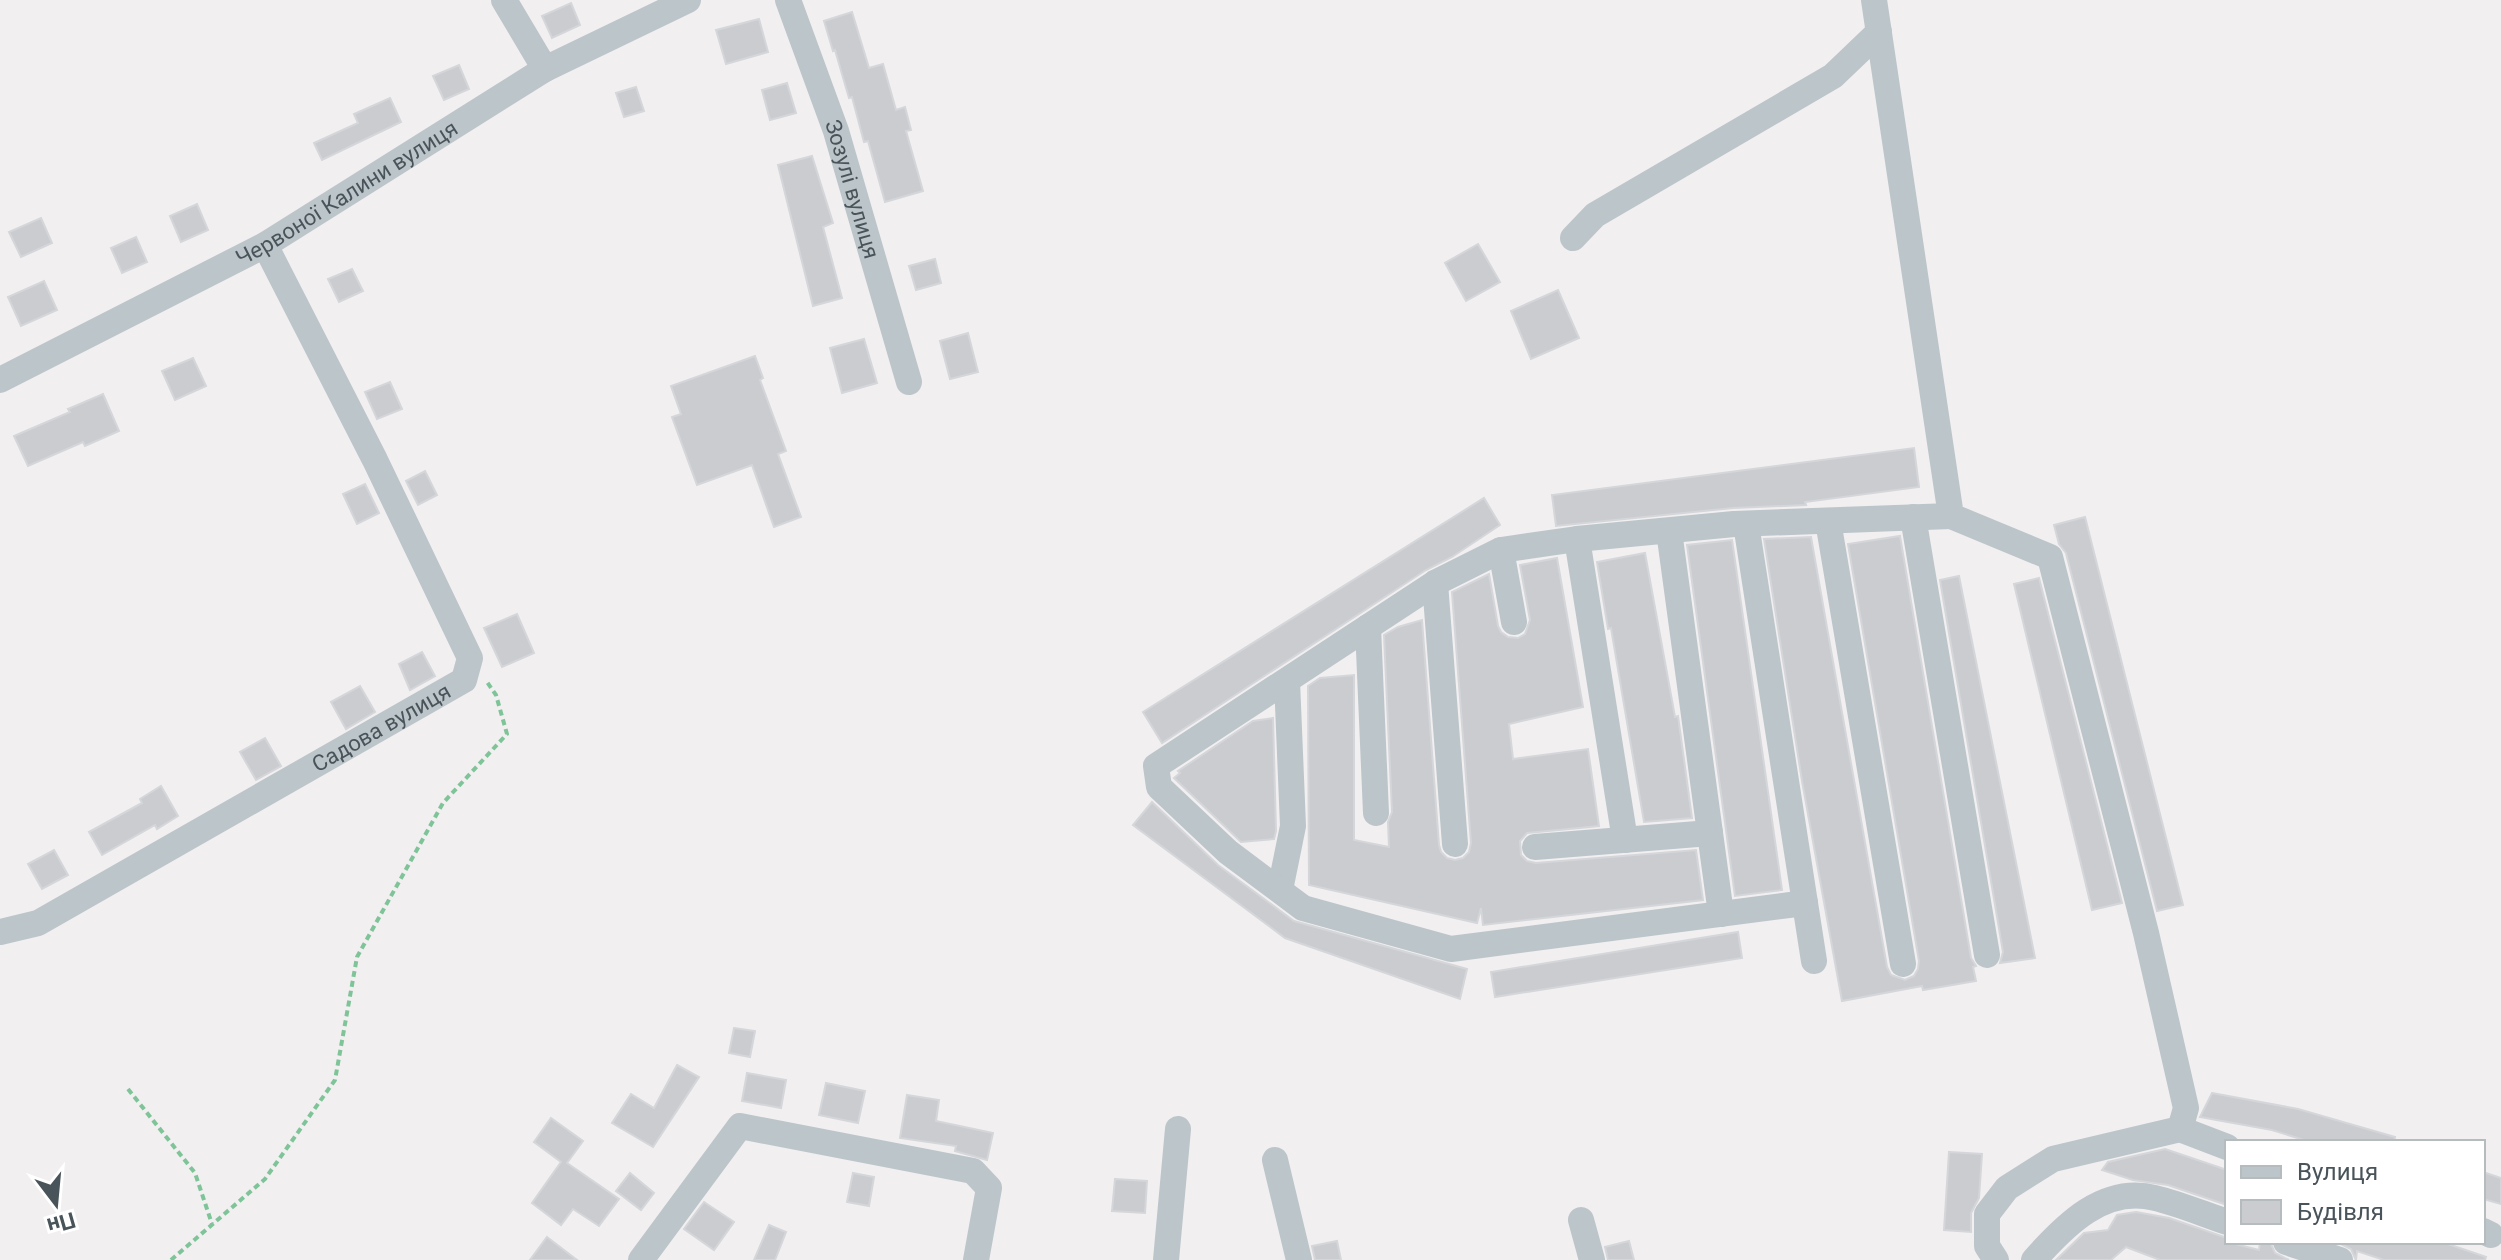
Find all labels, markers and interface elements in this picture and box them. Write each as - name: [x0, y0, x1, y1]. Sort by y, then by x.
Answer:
- street label: Червоної Калини вулиця: [231, 115, 462, 270]
- street label: Зозулі вулиця: [820, 116, 885, 261]
- street label: Садова вулиця: [307, 678, 455, 777]
- legend: [2225, 1140, 2485, 1244]
- text: Вулиця: [2297, 1158, 2378, 1186]
- north arrow: [16, 1164, 96, 1244]
- text: Будівля: [2297, 1198, 2384, 1226]
- text: Пн: [44, 1207, 78, 1239]

